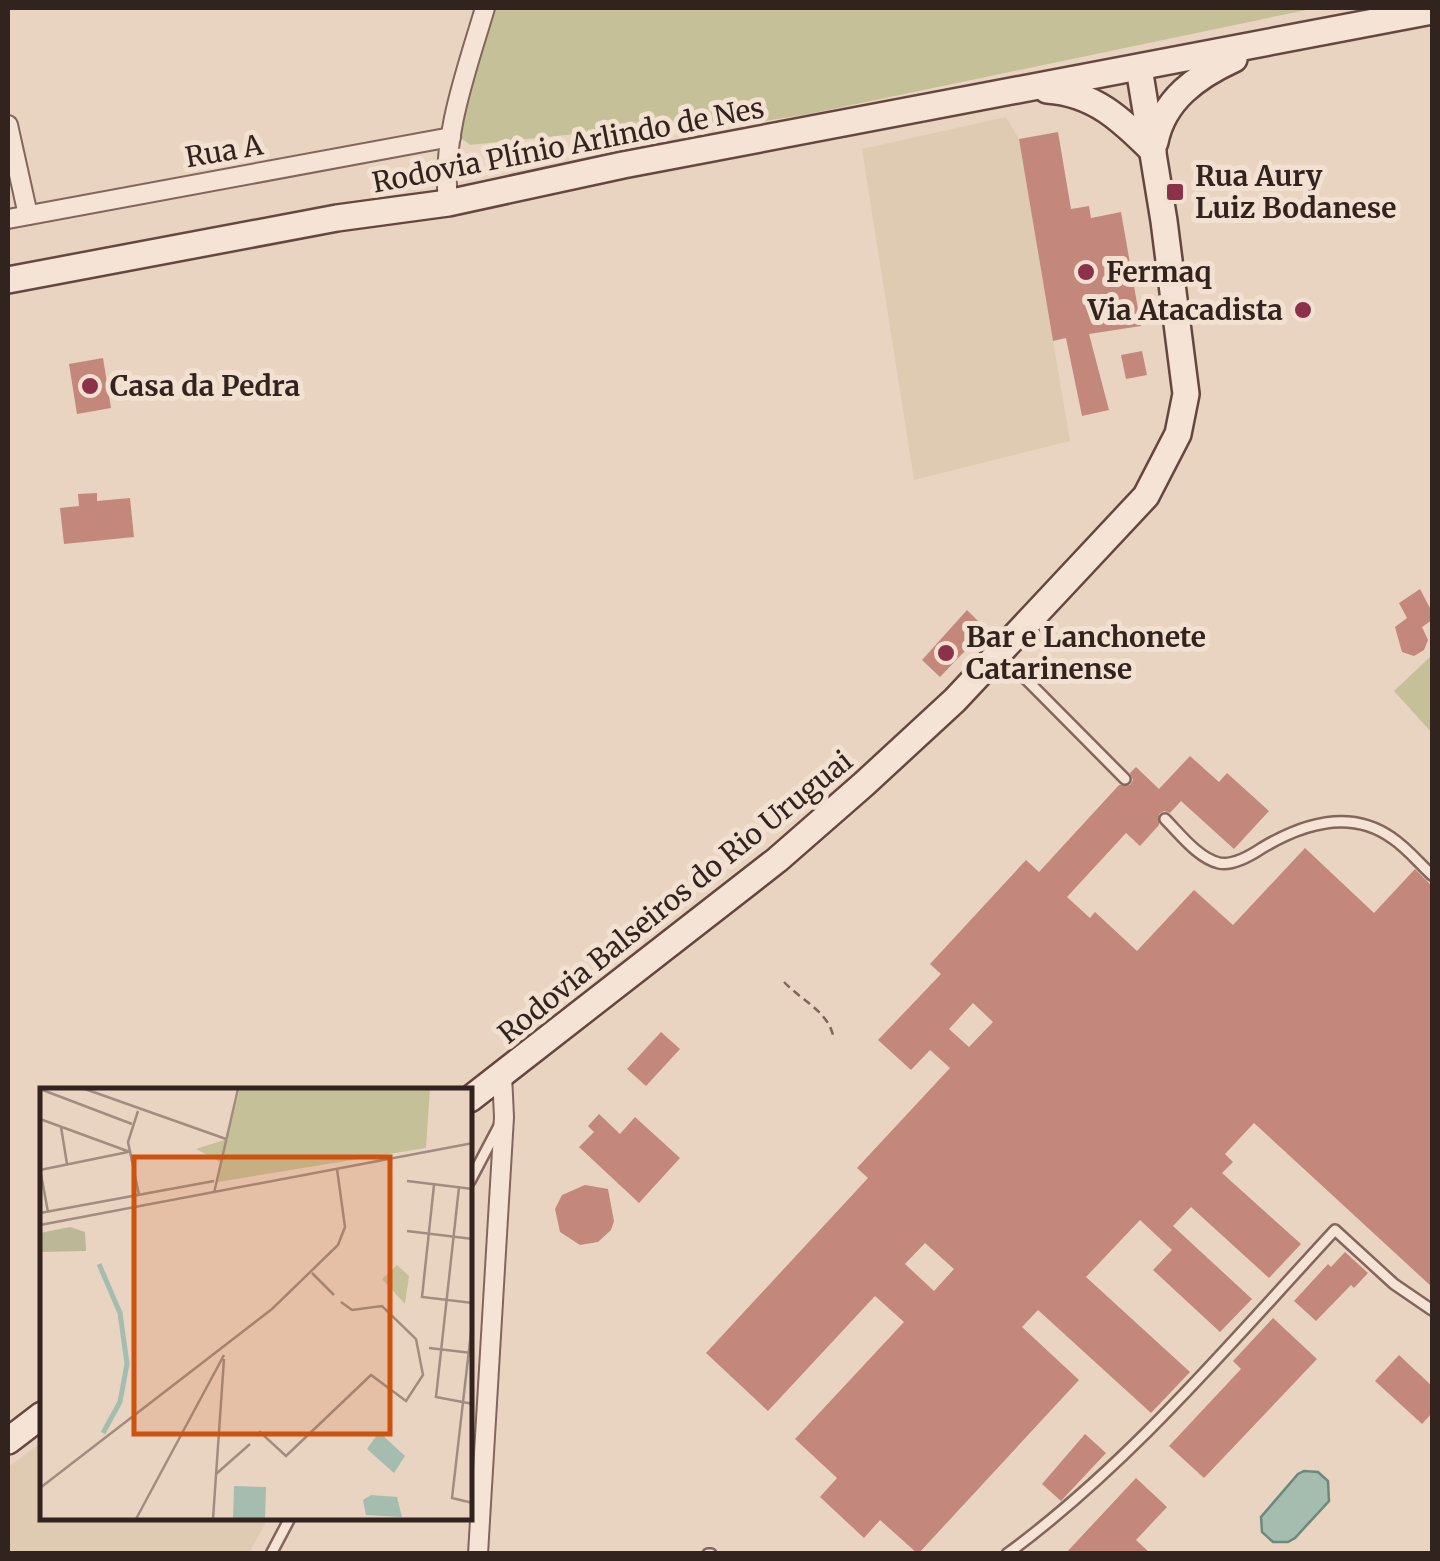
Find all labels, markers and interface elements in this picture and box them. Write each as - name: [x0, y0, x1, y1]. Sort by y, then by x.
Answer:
- street label: Rodovia Plínio Arlindo de Nes: [369, 89, 767, 201]
- street label: Rua A: [182, 126, 266, 176]
- place label: Rua Aury Luiz Bodanese: [1195, 158, 1396, 226]
- marker: Rua Aury Luiz Bodanese: [1164, 181, 1186, 203]
- place label: Fermaq: [1106, 254, 1212, 290]
- marker: Fermaq: [1075, 261, 1097, 283]
- place label: Via Atacadista: [1087, 292, 1283, 328]
- marker: Via Atacadista: [1292, 299, 1314, 321]
- place label: Casa da Pedra: [110, 368, 300, 404]
- marker: Casa da Pedra: [79, 375, 101, 397]
- place label: Bar e Lanchonete Catarinense: [966, 619, 1206, 687]
- marker: Bar e Lanchonete Catarinense: [935, 642, 957, 664]
- street label: Rodovia Balseiros do Rio Uruguai: [491, 743, 859, 1051]
- inset map: [40, 1088, 472, 1521]

